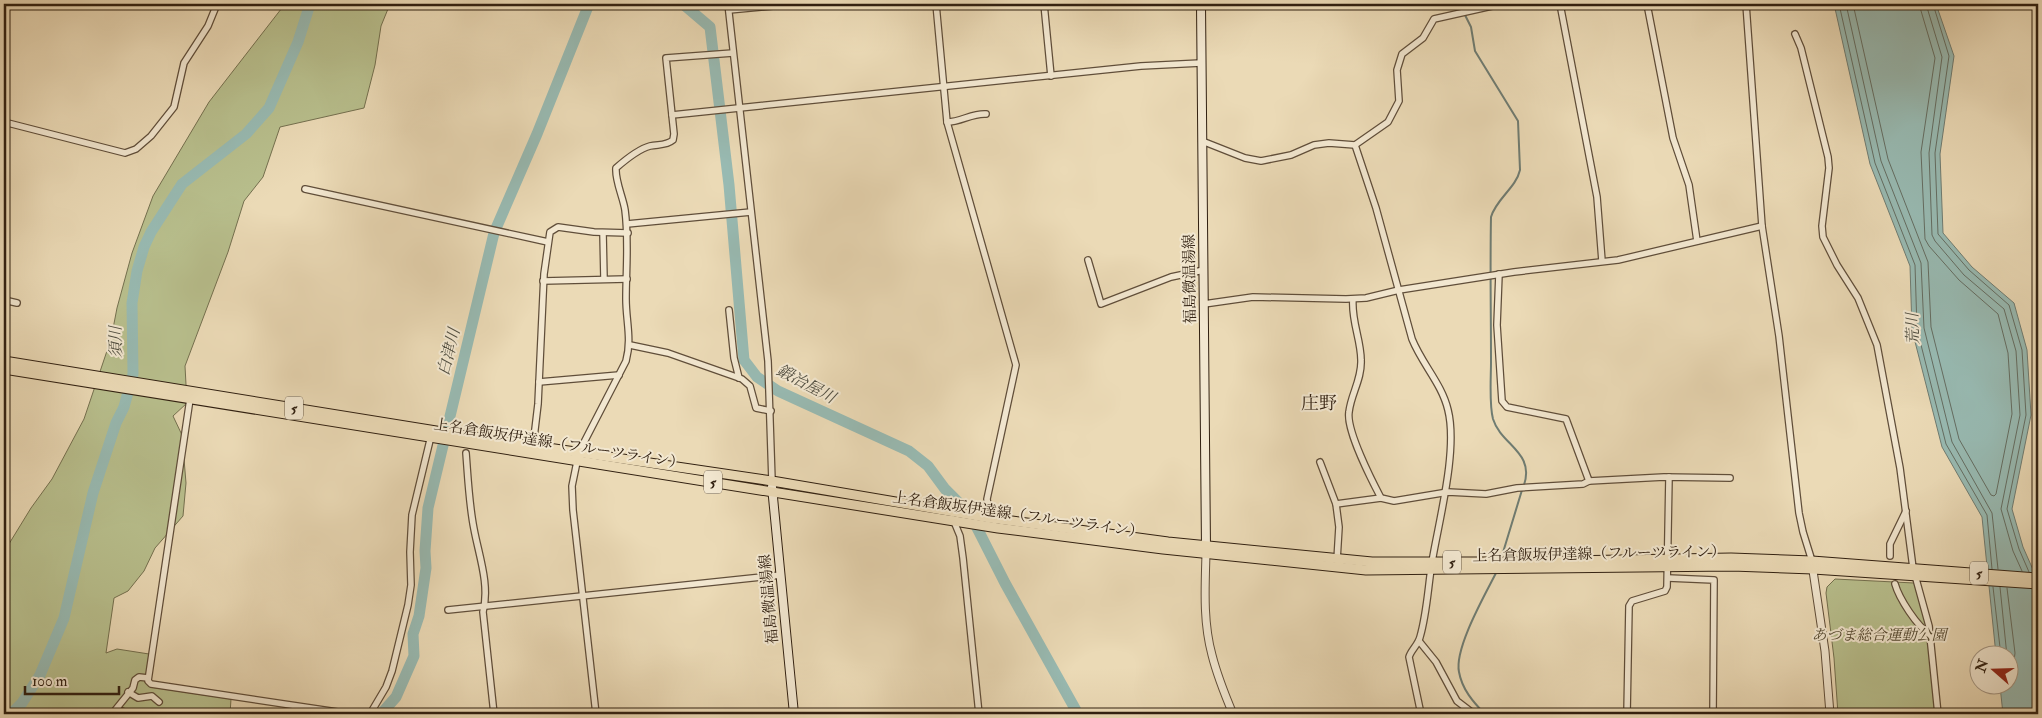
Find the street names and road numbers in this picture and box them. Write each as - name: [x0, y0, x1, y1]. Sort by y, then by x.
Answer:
- street label: 福島微温湯線: [1180, 234, 1200, 324]
- road number: 5: [285, 396, 303, 419]
- street label: 上名倉飯坂伊達線（フルーツライン）: [432, 415, 686, 473]
- road number: 5: [704, 471, 722, 494]
- street label: 上名倉飯坂伊達線（フルーツライン）: [891, 488, 1145, 542]
- street label: 上名倉飯坂伊達線（フルーツライン）: [1472, 542, 1726, 566]
- road number: 5: [1443, 550, 1461, 574]
- street label: 福島微温湯線: [756, 553, 782, 645]
- road number: 5: [1970, 562, 1988, 584]

